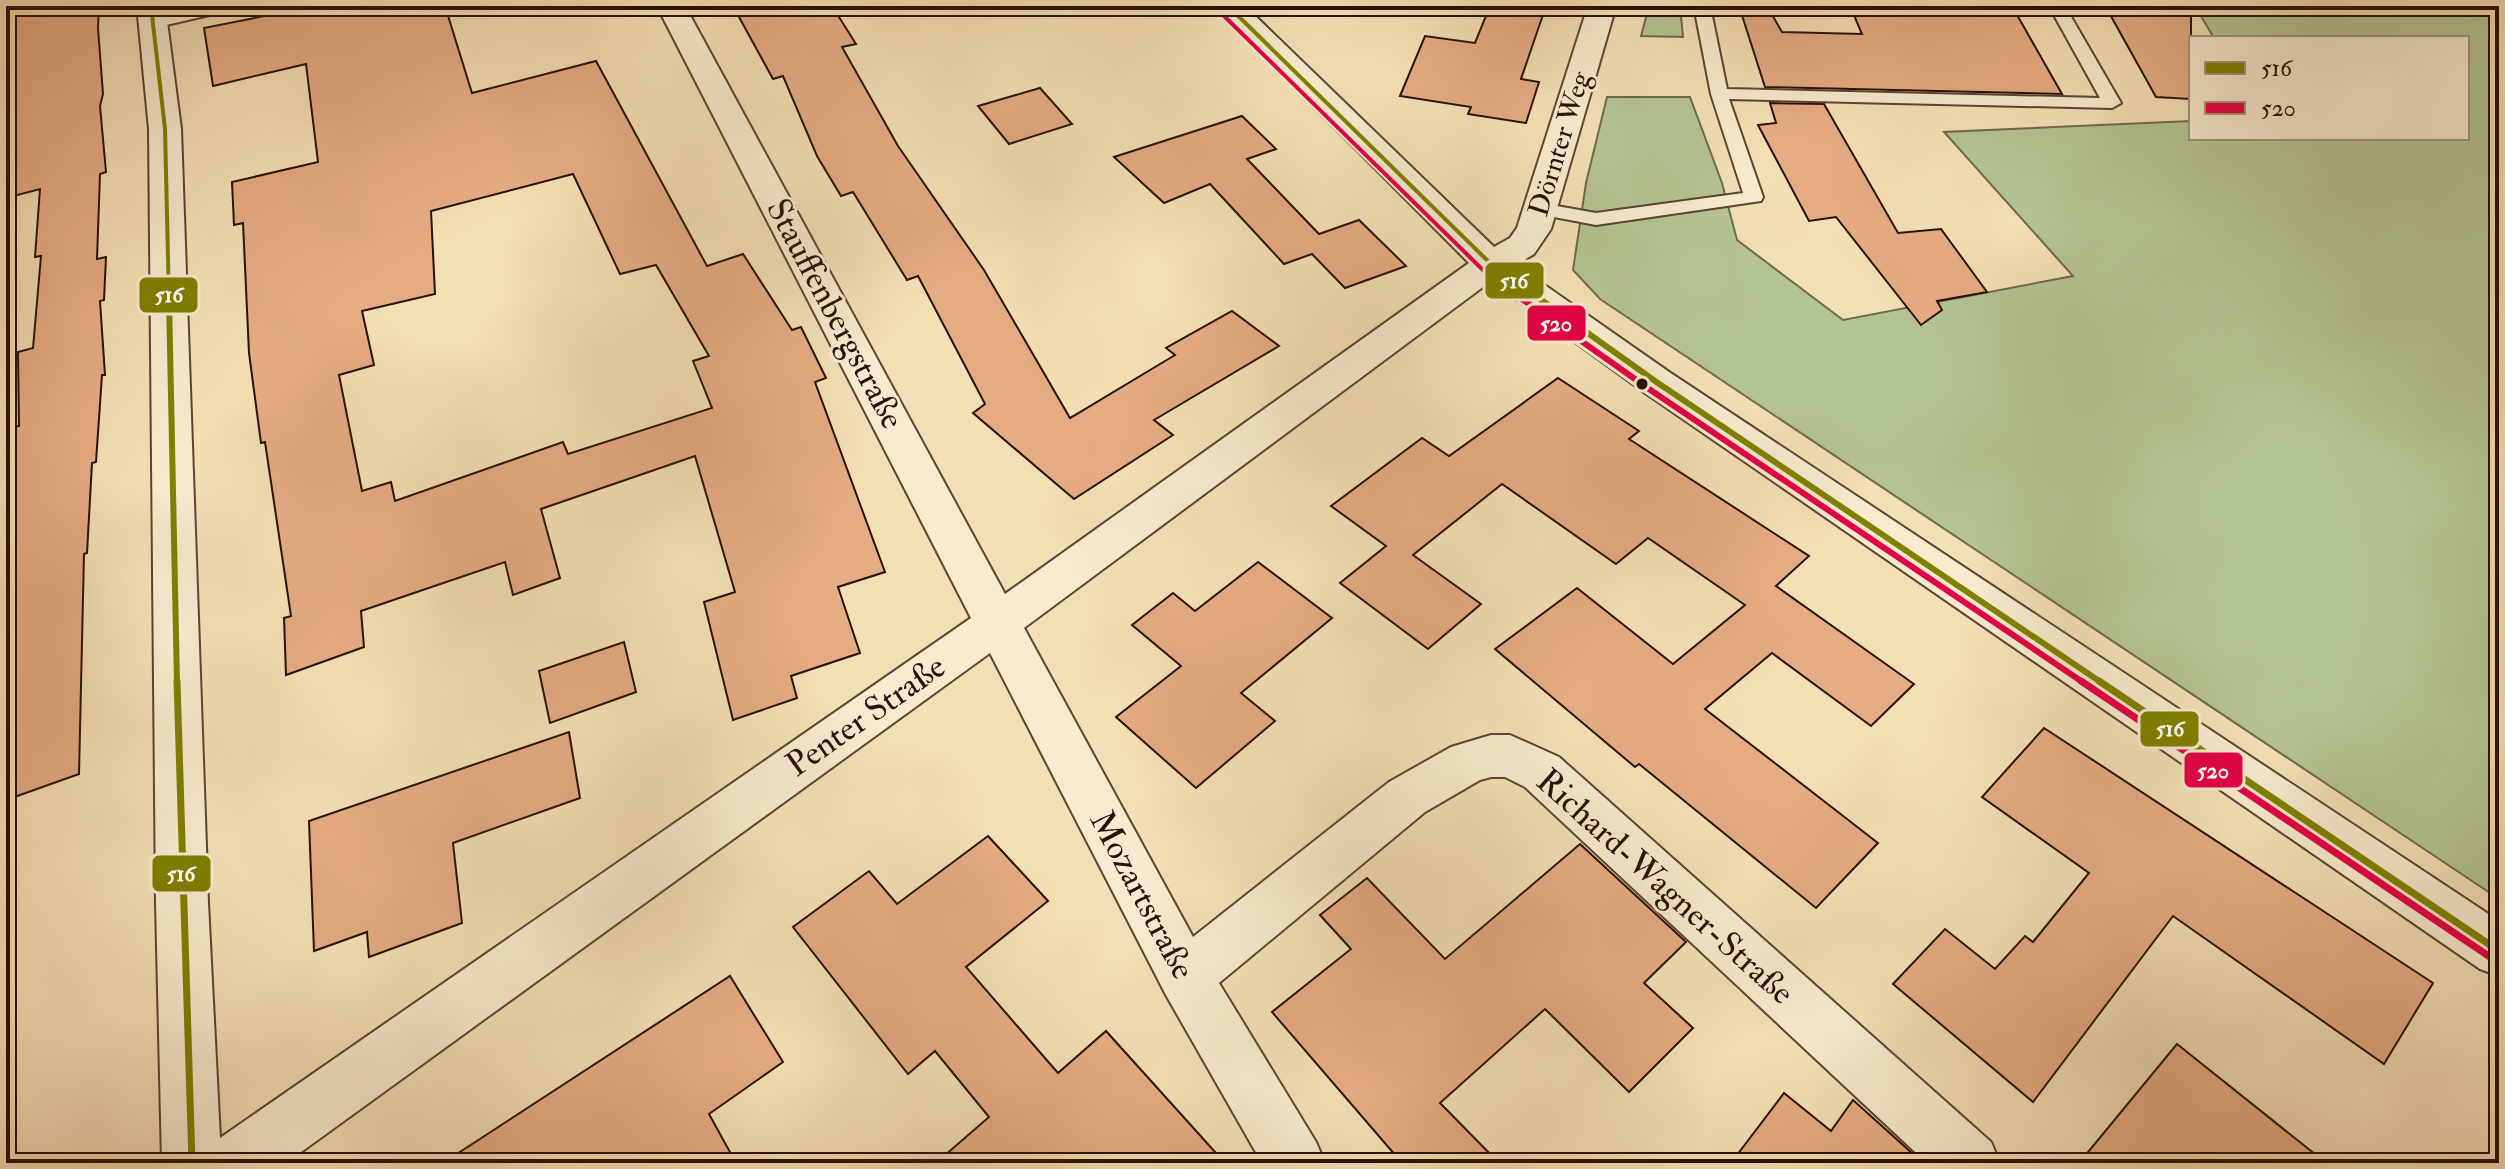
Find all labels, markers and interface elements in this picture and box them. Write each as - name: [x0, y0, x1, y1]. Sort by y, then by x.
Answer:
- legend: [2189, 36, 2469, 140]
- text: 516: [2261, 53, 2294, 84]
- street label: Dörnter Weg: [1521, 66, 1599, 221]
- text: 520: [2261, 93, 2296, 124]
- street label: Stauffenbergstraße: [756, 192, 914, 436]
- line badge: 516: [1484, 261, 1545, 300]
- text: 516: [1500, 267, 1530, 295]
- line badge: 516: [138, 276, 199, 314]
- text: 516: [155, 281, 185, 309]
- line badge: 520: [1526, 304, 1587, 342]
- text: 520: [1540, 310, 1572, 338]
- unlabelled marker: [1634, 376, 1650, 392]
- street label: Penter Straße: [778, 645, 954, 787]
- line badge: 516: [2139, 710, 2200, 748]
- text: 516: [2156, 715, 2186, 743]
- line badge: 520: [2183, 751, 2244, 789]
- text: 520: [2197, 757, 2229, 785]
- street label: Richard-Wagner-Straße: [1527, 760, 1803, 1014]
- street label: Mozartstraße: [1080, 803, 1204, 987]
- line badge: 516: [151, 854, 212, 893]
- text: 516: [167, 860, 197, 888]

